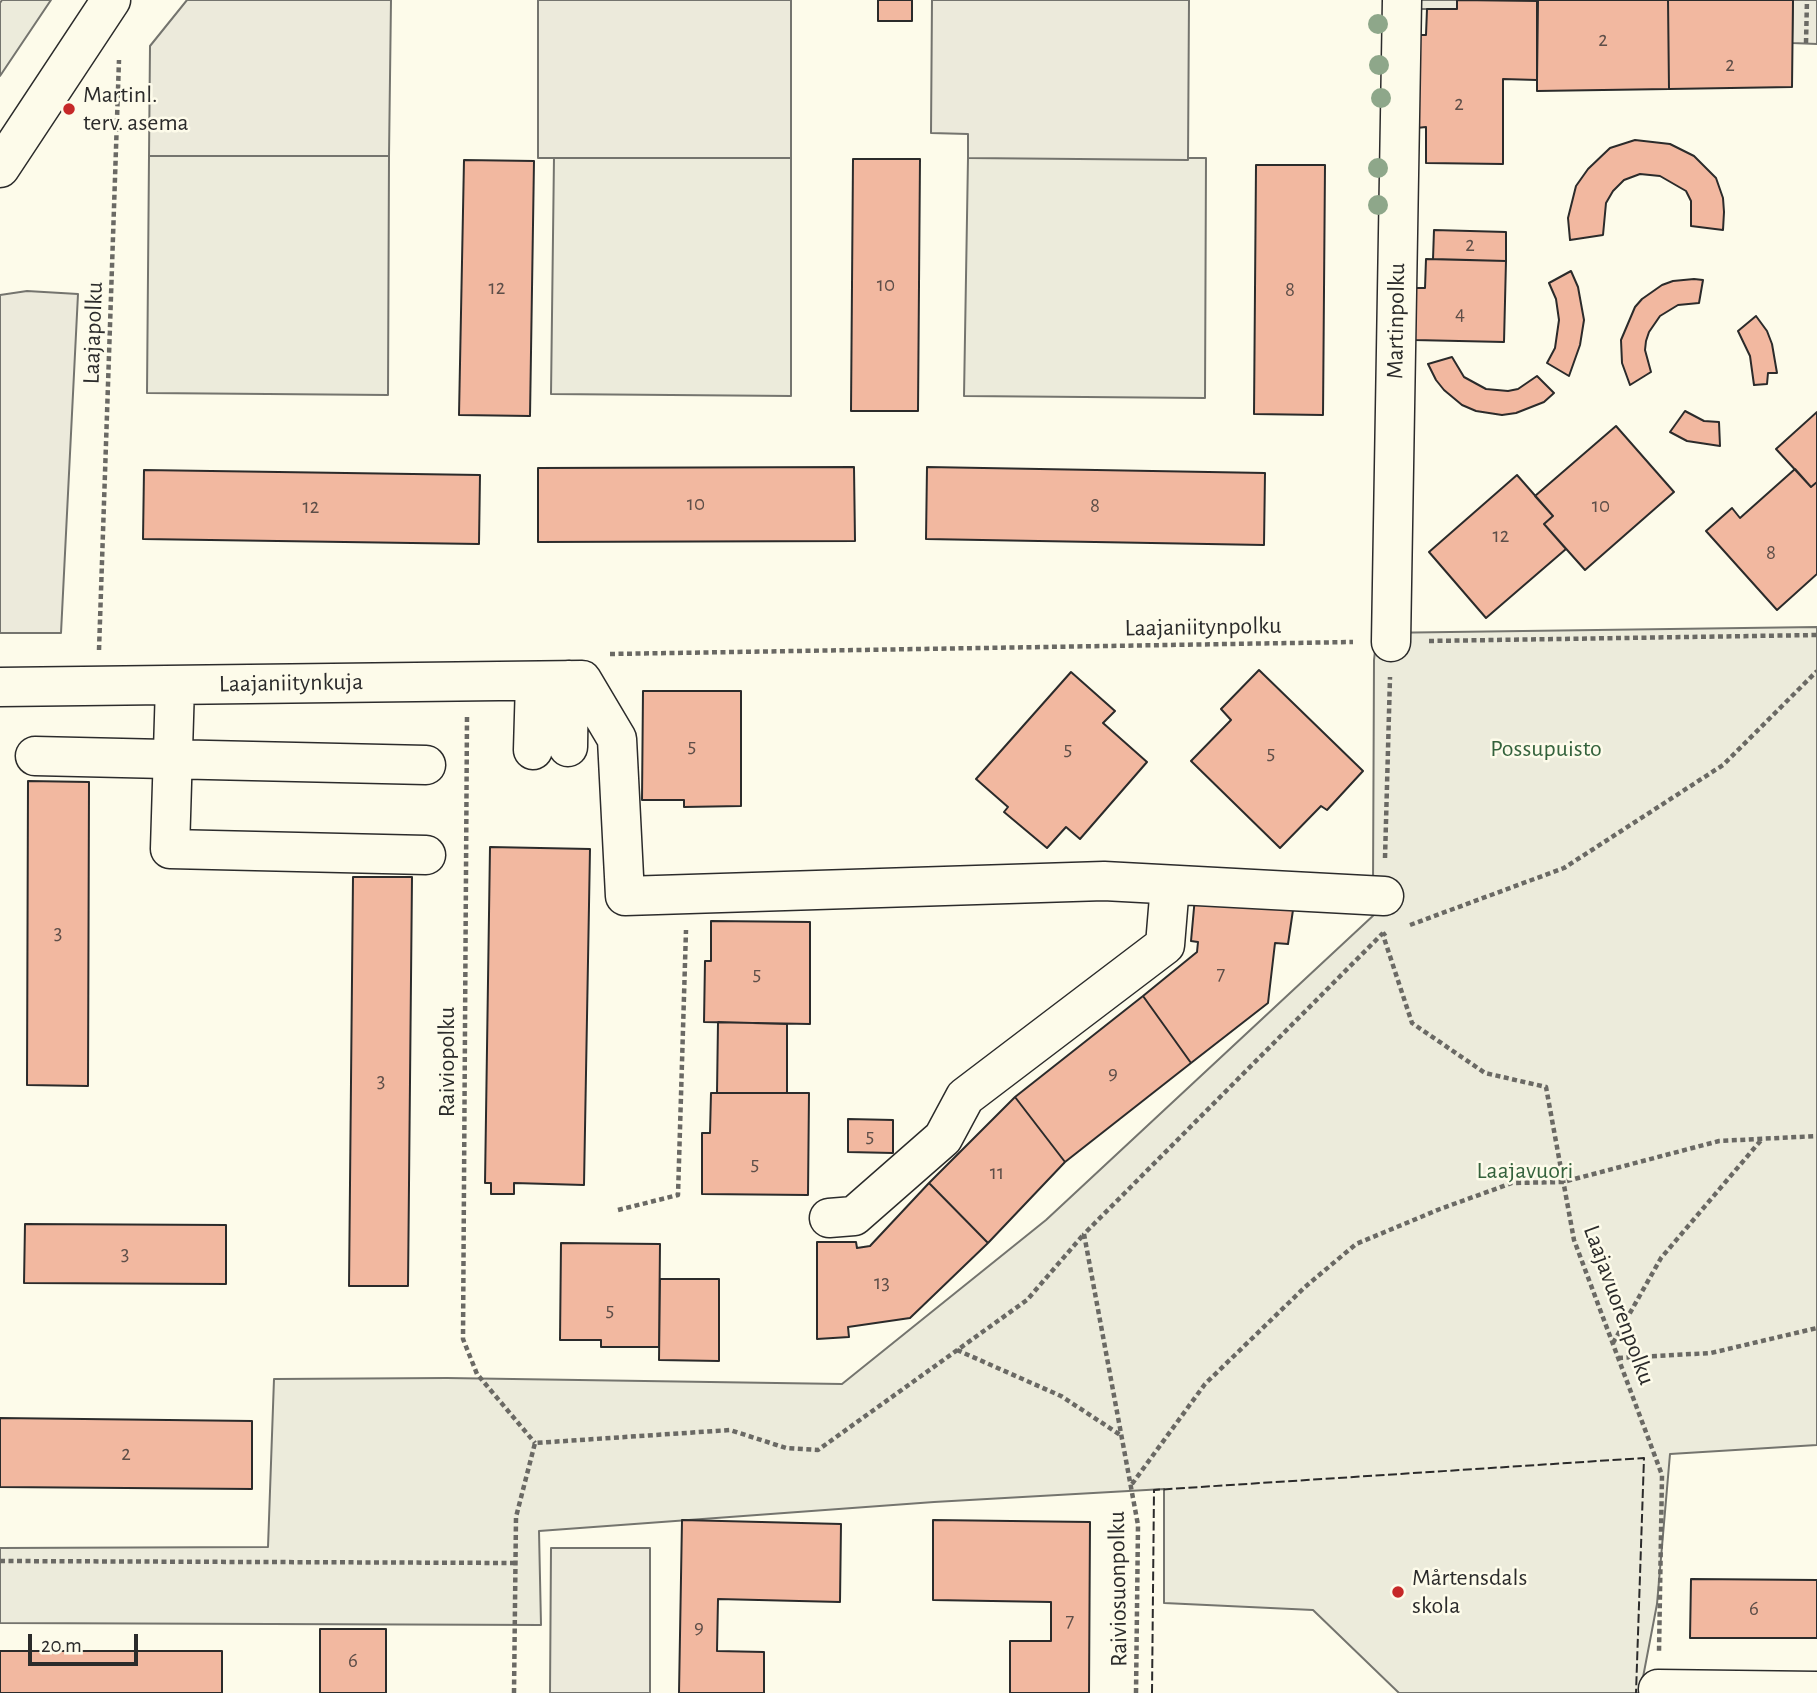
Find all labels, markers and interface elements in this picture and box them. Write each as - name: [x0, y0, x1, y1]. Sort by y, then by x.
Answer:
- house number: 2: [1598, 27, 1608, 53]
- house number: 2: [1725, 52, 1735, 78]
- place label: Martinl. terv. asema: [83, 81, 189, 137]
- house number: 2: [1454, 91, 1464, 117]
- marker: Martinl. terv. asema: [61, 101, 77, 117]
- house number: 2: [1465, 232, 1475, 258]
- street label: Martinpolku: [1381, 263, 1411, 379]
- house number: 10: [877, 272, 895, 298]
- house number: 12: [489, 275, 505, 301]
- house number: 8: [1285, 277, 1295, 303]
- street label: Laajapolku: [77, 281, 109, 385]
- house number: 4: [1455, 301, 1465, 327]
- house number: 10: [687, 491, 705, 517]
- house number: 8: [1090, 493, 1100, 519]
- house number: 10: [1592, 493, 1610, 519]
- house number: 12: [303, 494, 319, 520]
- house number: 12: [1493, 523, 1509, 549]
- house number: 8: [1766, 540, 1776, 566]
- street label: Laajaniitynpolku: [1124, 611, 1282, 643]
- street label: Laajaniitynkuja: [219, 667, 363, 699]
- house number: 5: [688, 733, 696, 759]
- park label: Possupuisto: [1490, 735, 1602, 763]
- house number: 5: [1064, 736, 1072, 762]
- house number: 5: [1267, 740, 1275, 766]
- house number: 3: [54, 920, 62, 946]
- house number: 5: [753, 961, 761, 987]
- house number: 7: [1217, 961, 1225, 987]
- street label: Raiviopolku: [433, 1007, 461, 1117]
- house number: 9: [1108, 1060, 1118, 1086]
- house number: 3: [377, 1068, 385, 1094]
- house number: 5: [866, 1123, 874, 1149]
- house number: 5: [751, 1151, 759, 1177]
- park label: Laajavuori: [1477, 1157, 1573, 1185]
- house number: 11: [990, 1160, 1004, 1186]
- street label: Laajavuorenpolku: [1577, 1221, 1661, 1389]
- house number: 3: [121, 1241, 129, 1267]
- house number: 13: [874, 1270, 890, 1296]
- house number: 5: [606, 1297, 614, 1323]
- house number: 2: [121, 1441, 131, 1467]
- street label: Raiviosuonpolku: [1102, 1511, 1134, 1667]
- place label: Mårtensdals skola: [1412, 1564, 1527, 1620]
- marker: Mårtensdals skola: [1390, 1584, 1406, 1600]
- house number: 6: [1749, 1596, 1759, 1622]
- house number: 7: [1066, 1608, 1074, 1634]
- house number: 9: [694, 1614, 704, 1640]
- scale bar: [32, 1620, 142, 1664]
- text: 20 m: [41, 1635, 82, 1656]
- house number: 6: [348, 1648, 358, 1674]

